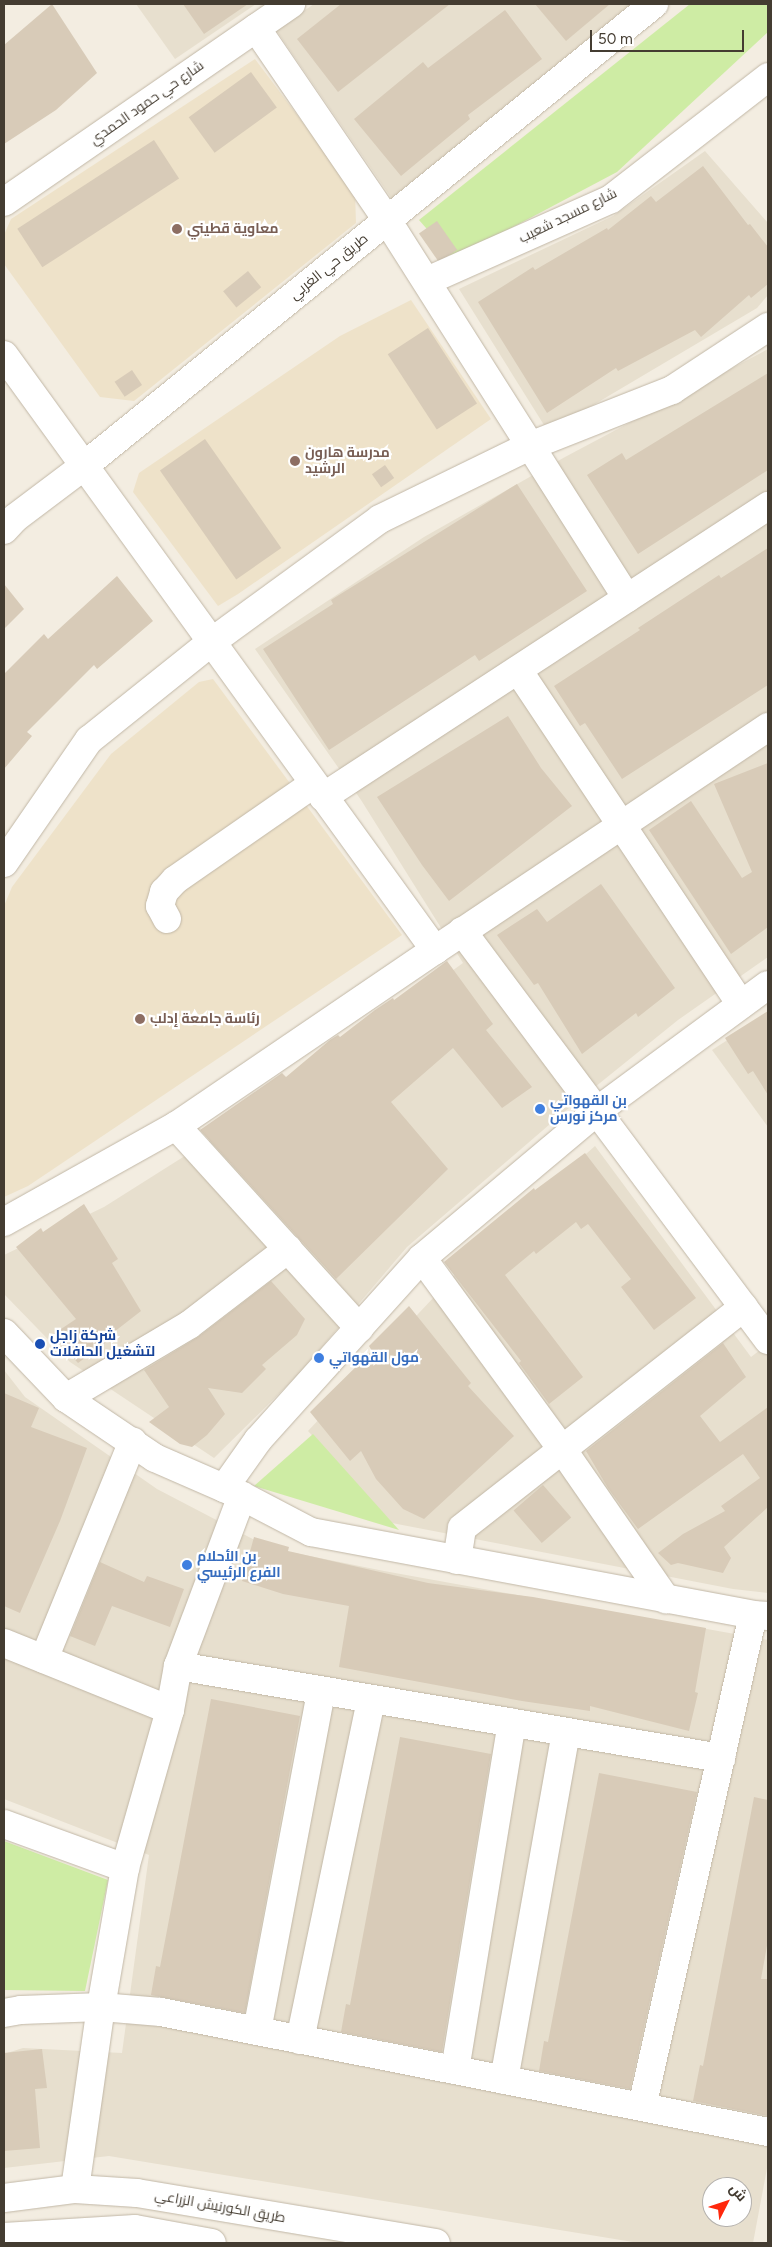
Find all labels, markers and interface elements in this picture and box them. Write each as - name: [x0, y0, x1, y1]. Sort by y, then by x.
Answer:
- scale bar: [592, 20, 746, 52]
- text: 50 m: [598, 30, 633, 48]
- street label: شارع حي حمود الحمدي: [87, 57, 207, 149]
- street label: شارع مسجد شعيب: [516, 185, 620, 247]
- place label: معاوية قطيني: [187, 221, 279, 237]
- marker: معاوية قطيني: [171, 223, 183, 235]
- street label: طريق حي الغربي: [286, 230, 372, 304]
- place label: مدرسة هارون الرشيد: [305, 445, 390, 478]
- marker: مدرسة هارون الرشيد: [289, 455, 301, 467]
- place label: رئاسة جامعة إدلب: [150, 1011, 260, 1027]
- marker: رئاسة جامعة إدلب: [134, 1013, 146, 1025]
- place label: بن القهواتي مركز نورس: [550, 1093, 627, 1126]
- marker: بن القهواتي مركز نورس: [534, 1103, 546, 1115]
- place label: شركة زاجل لتشغيل الحافلات: [50, 1328, 155, 1360]
- marker: شركة زاجل لتشغيل الحافلات: [34, 1338, 46, 1350]
- place label: مول القهواتي: [329, 1350, 419, 1366]
- marker: مول القهواتي: [313, 1352, 325, 1364]
- place label: بن الأحلام الفرع الرئيسي: [197, 1549, 281, 1581]
- marker: بن الأحلام الفرع الرئيسي: [181, 1559, 193, 1571]
- north arrow: [702, 2177, 752, 2227]
- text: ش: [726, 2180, 750, 2205]
- street label: طريق الكورنيش الزراعي: [153, 2187, 287, 2227]

